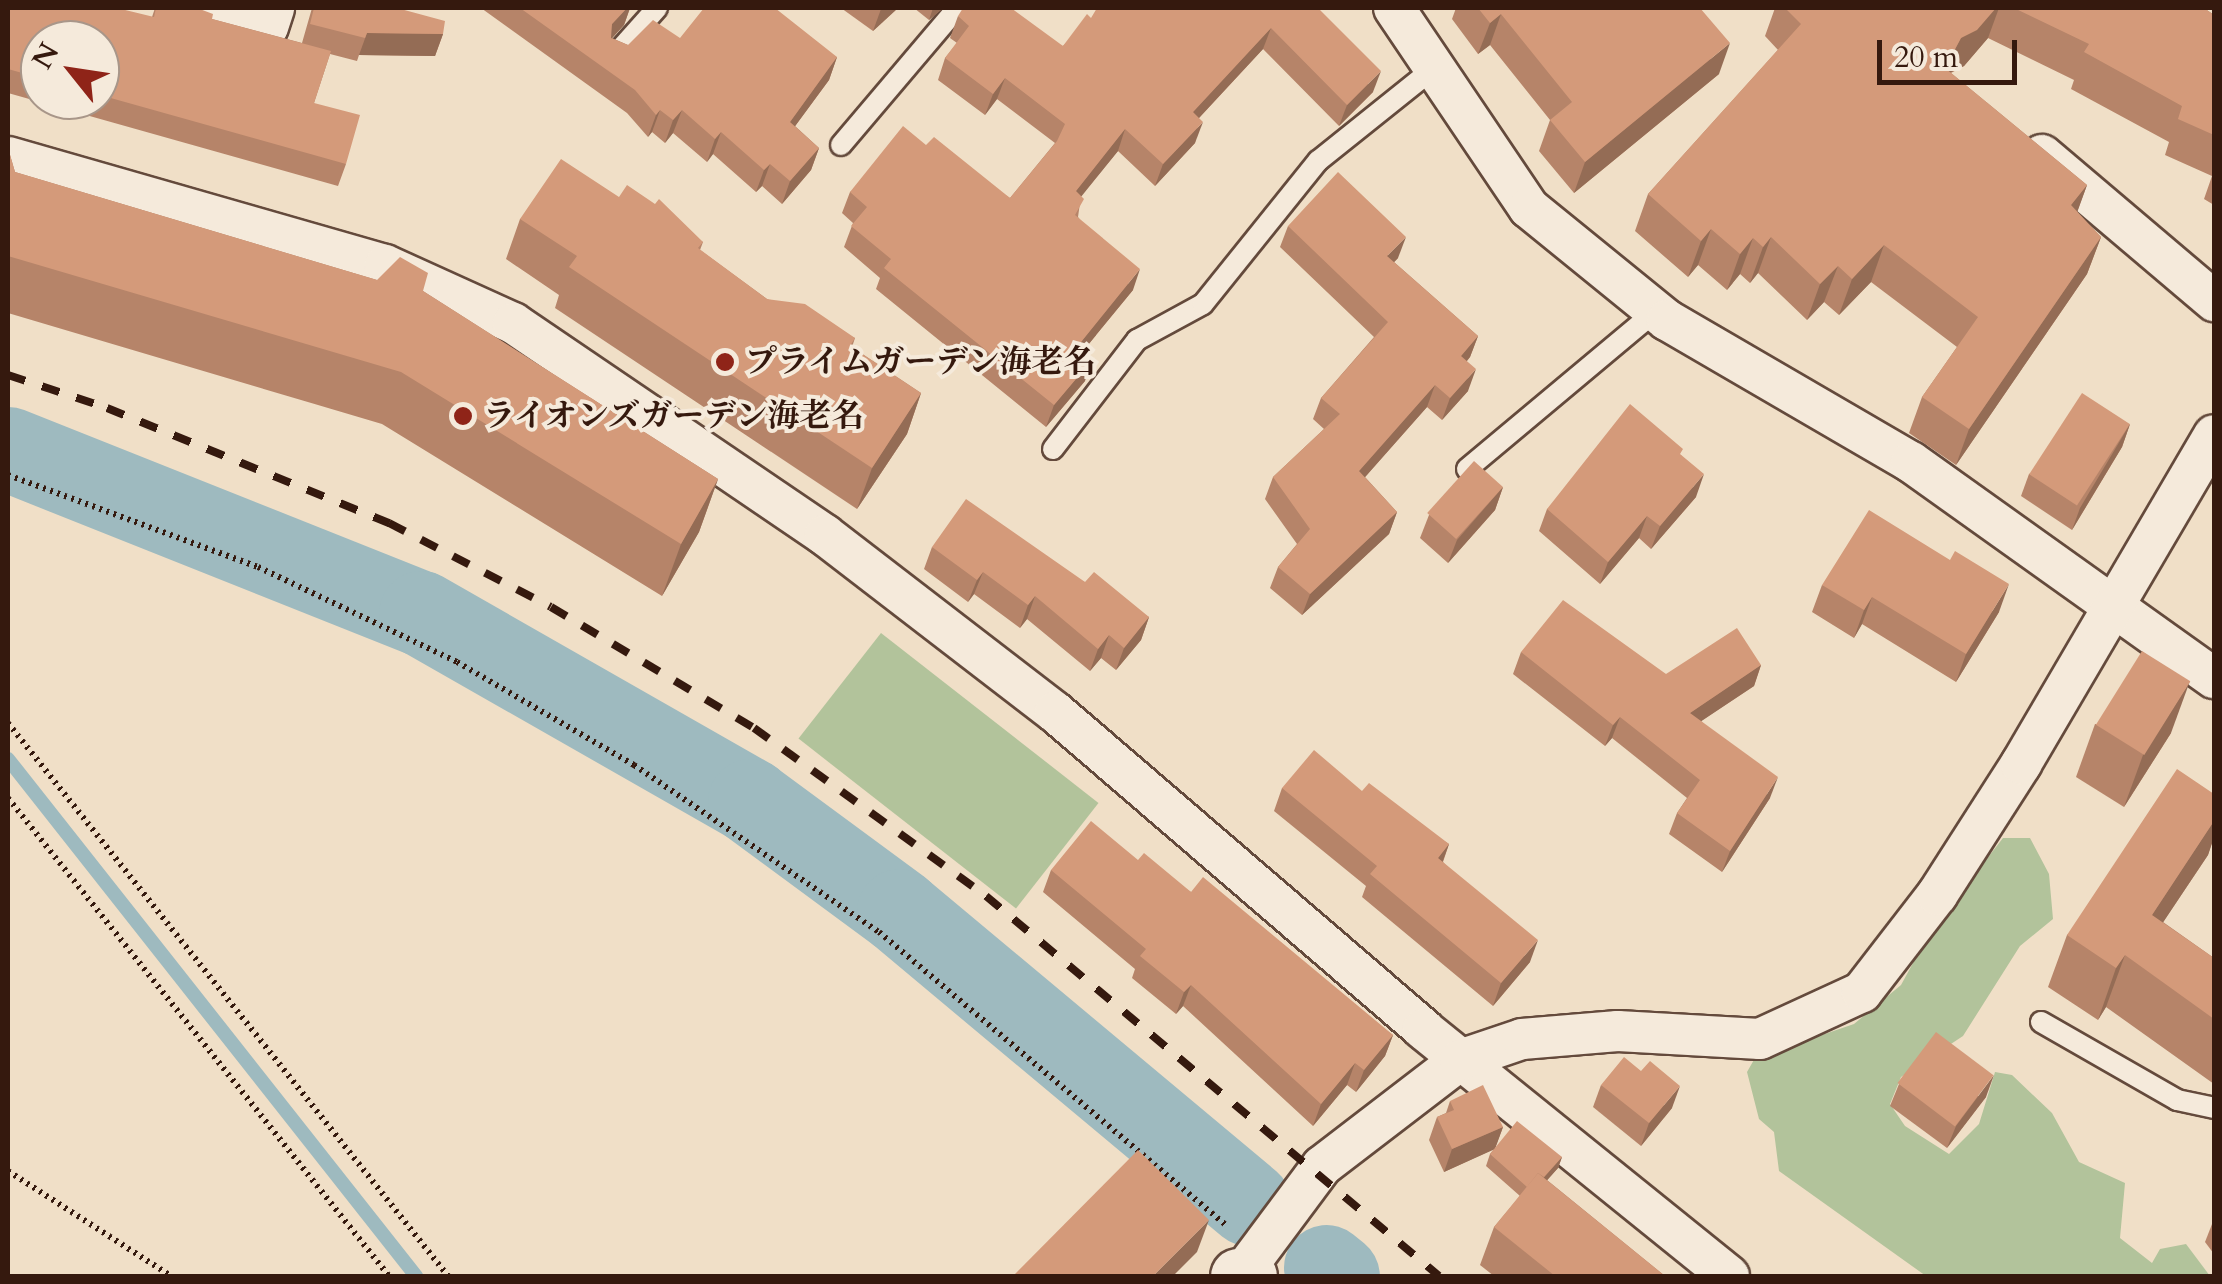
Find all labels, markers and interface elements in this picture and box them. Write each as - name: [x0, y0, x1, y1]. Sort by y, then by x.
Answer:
- north arrow: [20, 20, 120, 120]
- scale bar: [1882, 20, 2022, 82]
- text: N: [23, 36, 68, 76]
- text: 20 m: [1894, 37, 1958, 78]
- place label: プライムガーデン海老名: [745, 343, 1097, 381]
- marker: プライムガーデン海老名: [714, 351, 736, 373]
- place label: ライオンズガーデン海老名: [483, 397, 867, 435]
- marker: ライオンズガーデン海老名: [452, 405, 474, 427]

